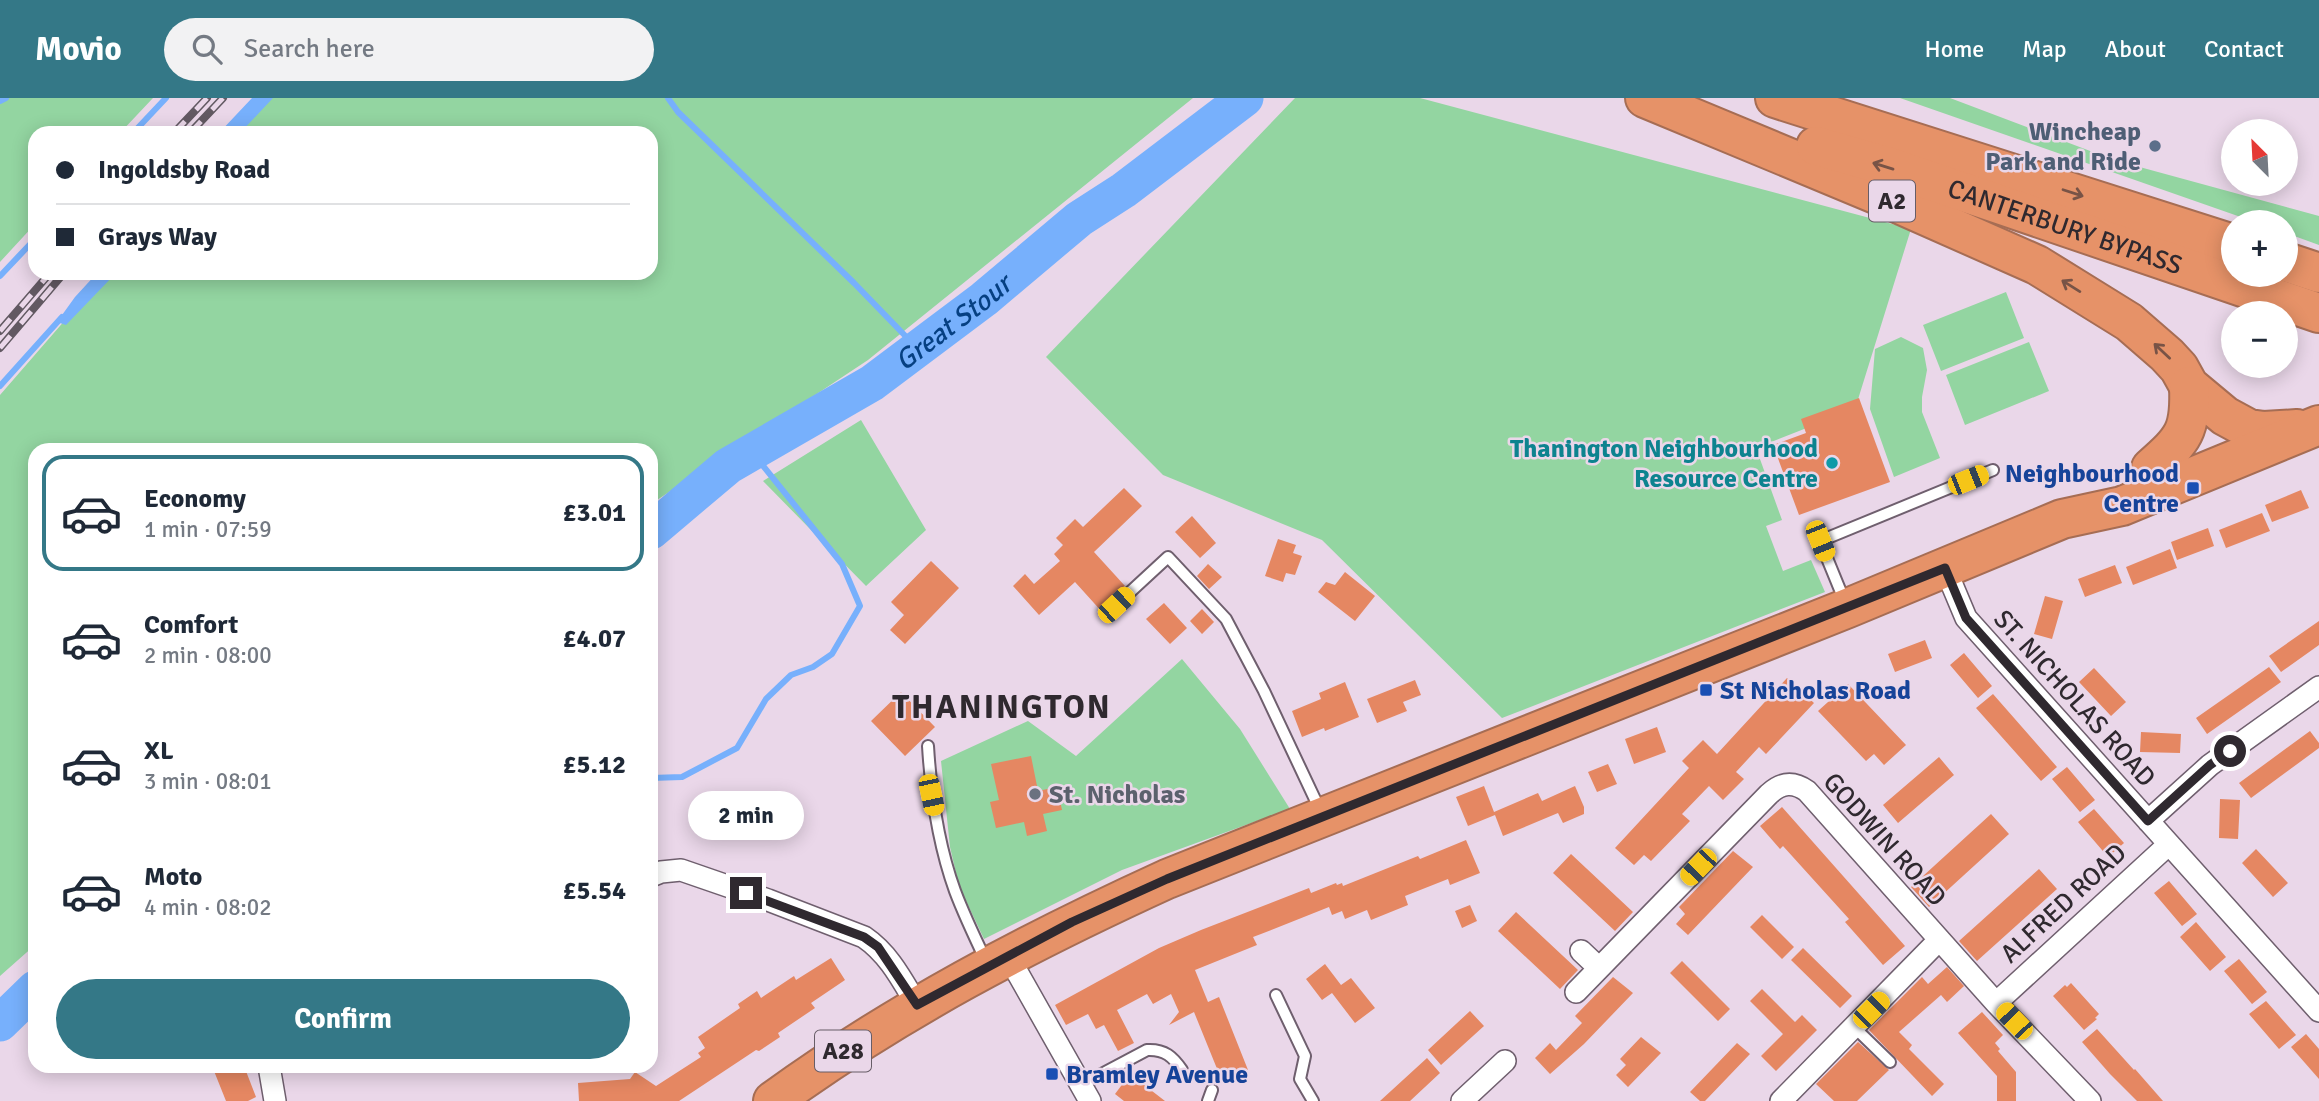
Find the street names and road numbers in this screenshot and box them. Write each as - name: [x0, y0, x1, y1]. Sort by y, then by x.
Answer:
- street label: CANTERBURY BYPASS: [1943, 173, 2186, 282]
- road number: A2: [1869, 180, 1915, 222]
- street label: ST. NICHOLAS ROAD: [1987, 604, 2162, 794]
- street label: GODWIN ROAD: [1816, 766, 1953, 913]
- street label: ALFRED ROAD: [1994, 837, 2133, 970]
- road number: A28: [815, 1030, 871, 1071]

